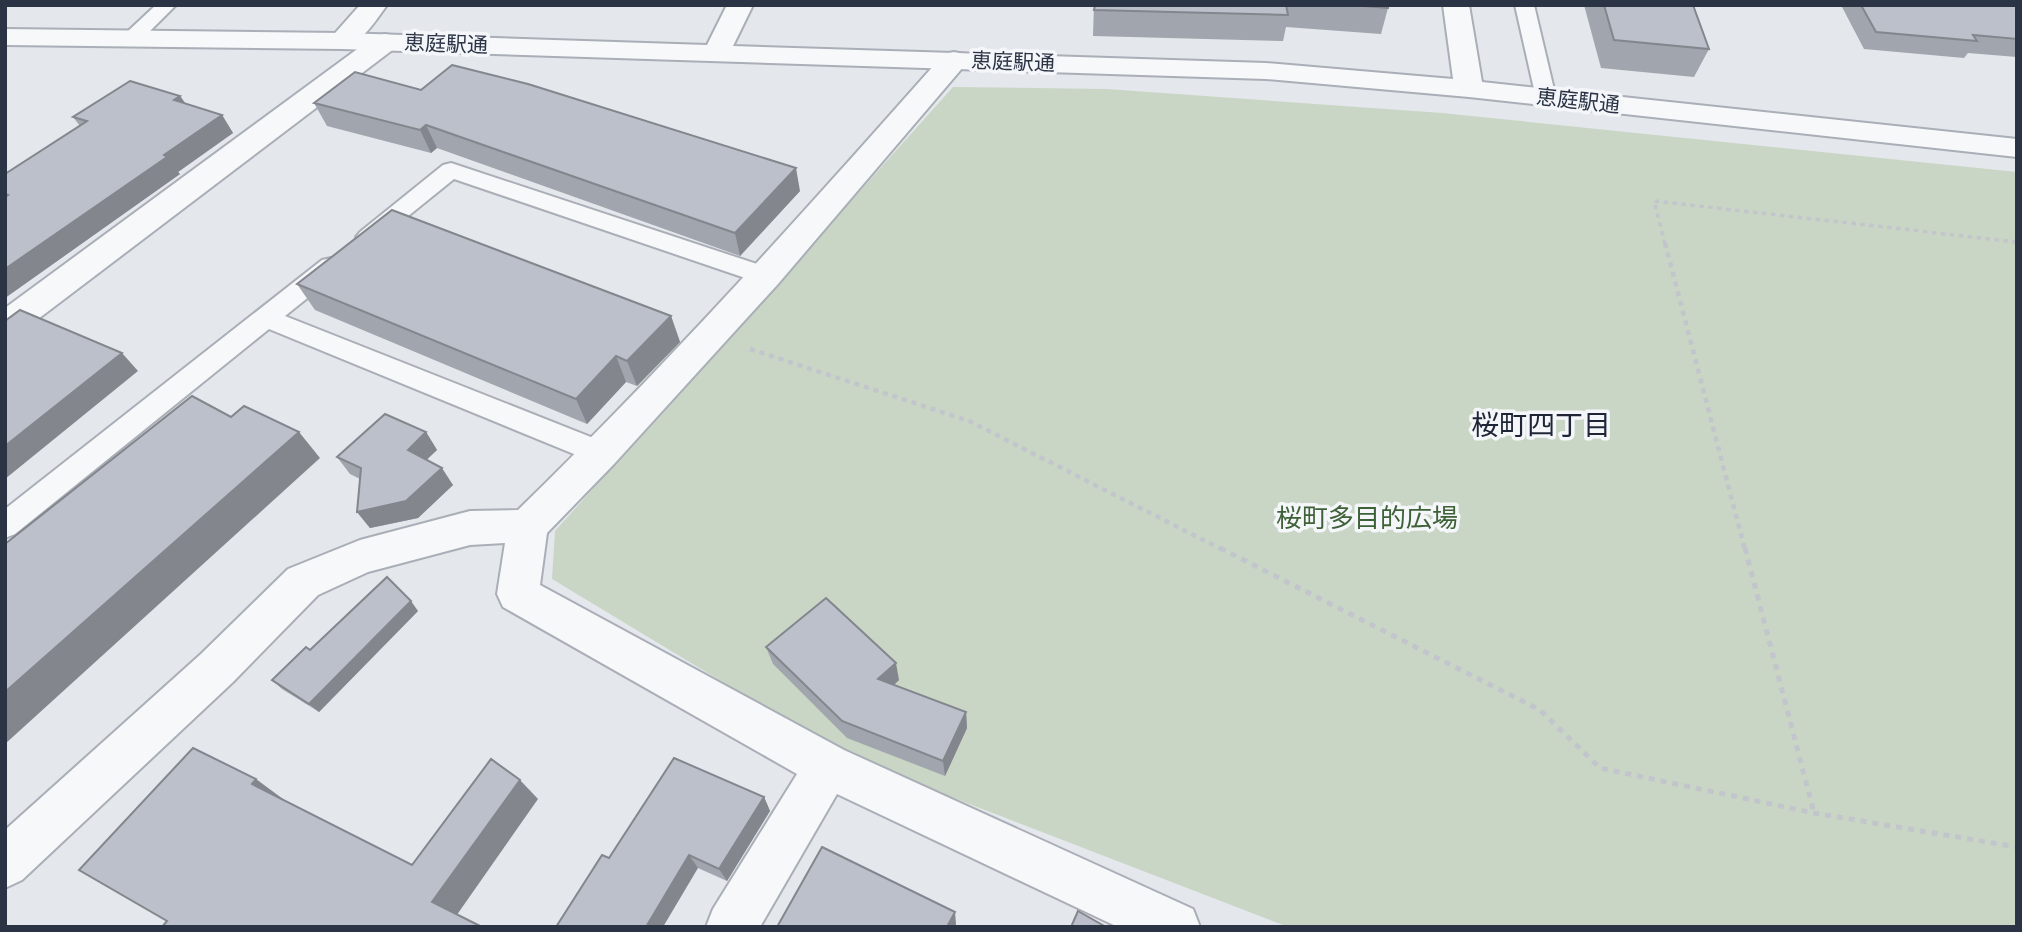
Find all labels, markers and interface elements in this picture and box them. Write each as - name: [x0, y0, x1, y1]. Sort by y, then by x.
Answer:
- street label: 恵庭駅通: [404, 29, 488, 56]
- street label: 恵庭駅通: [971, 47, 1055, 74]
- street label: 恵庭駅通: [1535, 83, 1621, 116]
- district label: 桜町四丁目: [1471, 407, 1611, 441]
- park label: 桜町多目的広場: [1276, 501, 1458, 532]

